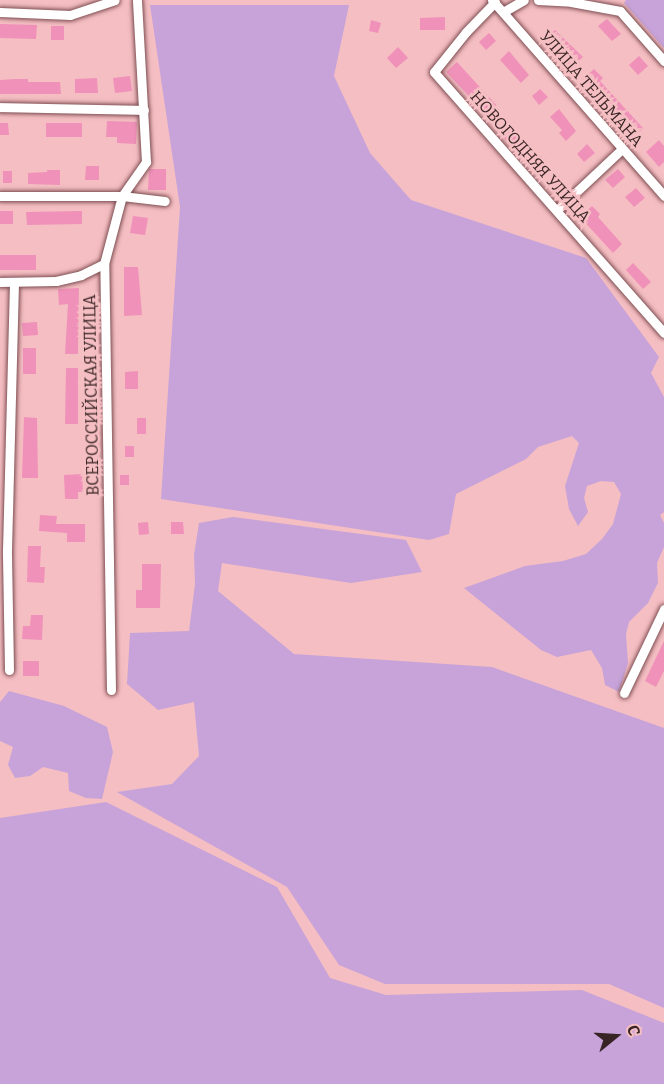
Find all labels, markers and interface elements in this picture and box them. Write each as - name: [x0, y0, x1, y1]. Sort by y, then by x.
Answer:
- street label: УЛИЦА ТЕЛЬМАНА: [535, 27, 647, 151]
- street label: НОВОГОДНЯЯ УЛИЦА: [466, 87, 594, 227]
- street label: ВСЕРОССИЙСКАЯ УЛИЦА: [81, 294, 103, 496]
- north arrow: [586, 1006, 646, 1066]
- text: С: [623, 1023, 644, 1038]

